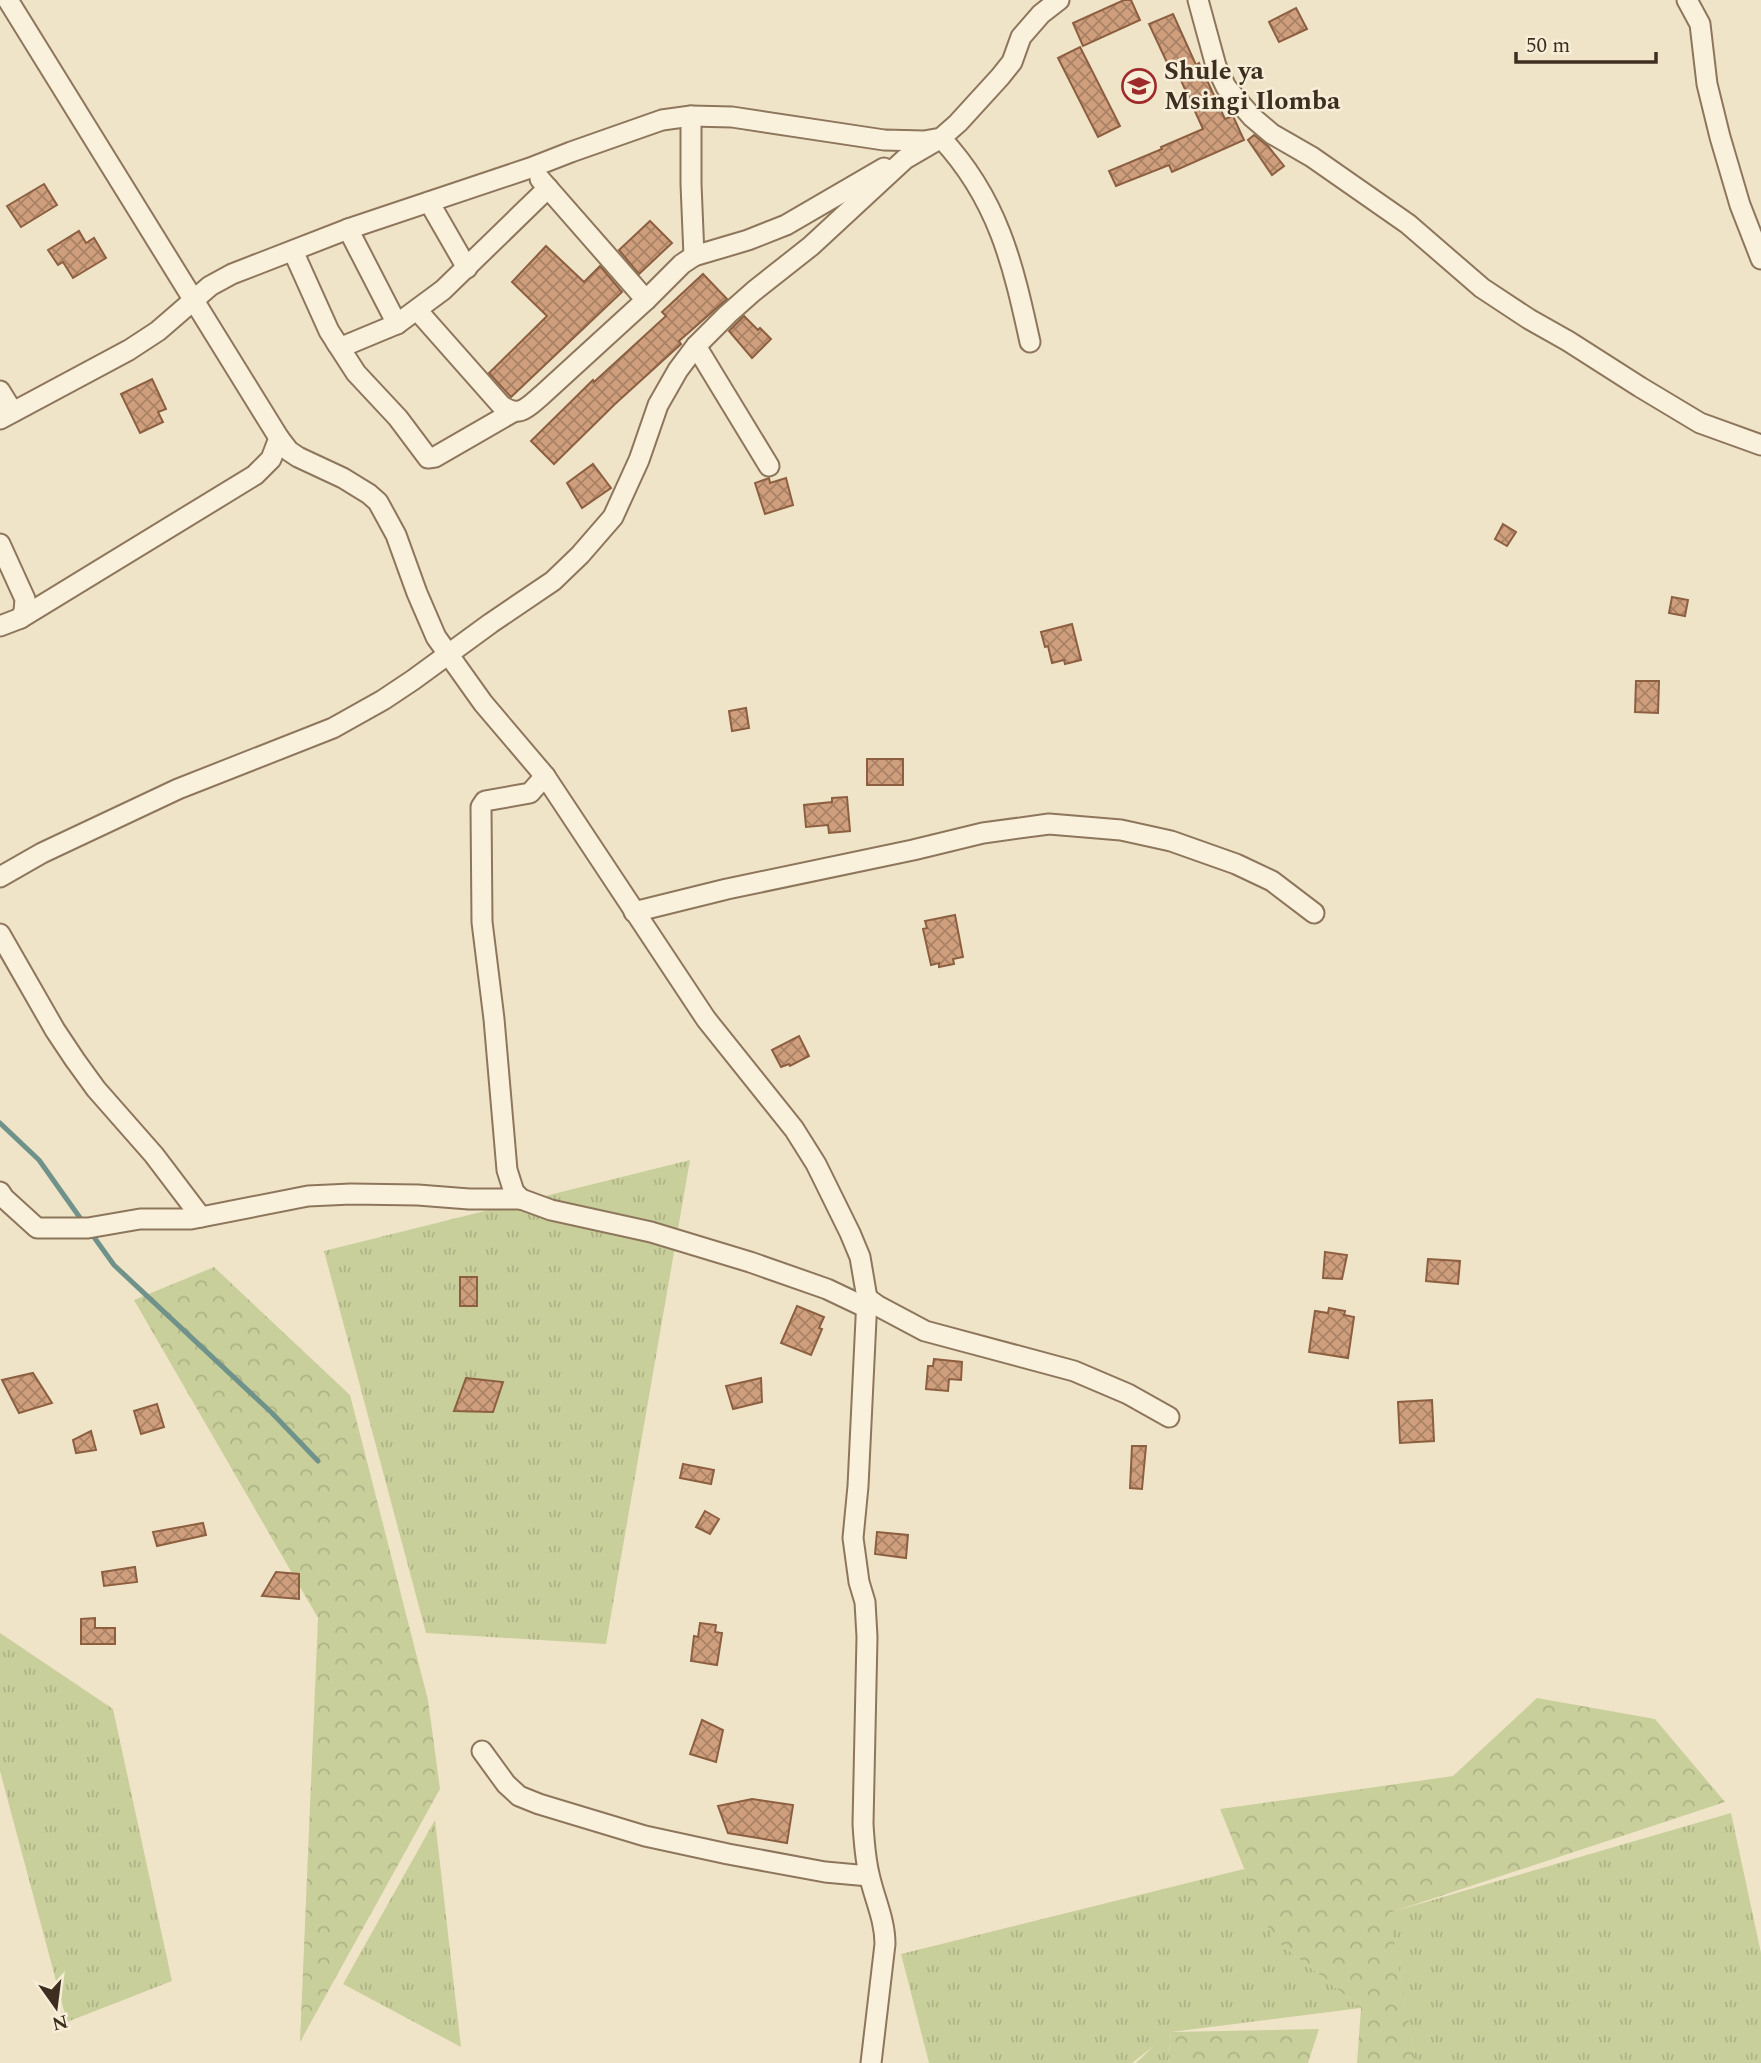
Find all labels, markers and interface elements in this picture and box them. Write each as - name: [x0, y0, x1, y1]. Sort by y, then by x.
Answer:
- scale bar: [1516, 21, 1656, 65]
- text: 50 m: [1526, 30, 1570, 62]
- place label: Shule ya Msingi Ilomba: [1164, 51, 1341, 121]
- school or university icon: Shule ya Msingi Ilomba: [1120, 67, 1158, 105]
- north arrow: [21, 1972, 91, 2042]
- text: N: [49, 2006, 71, 2038]

